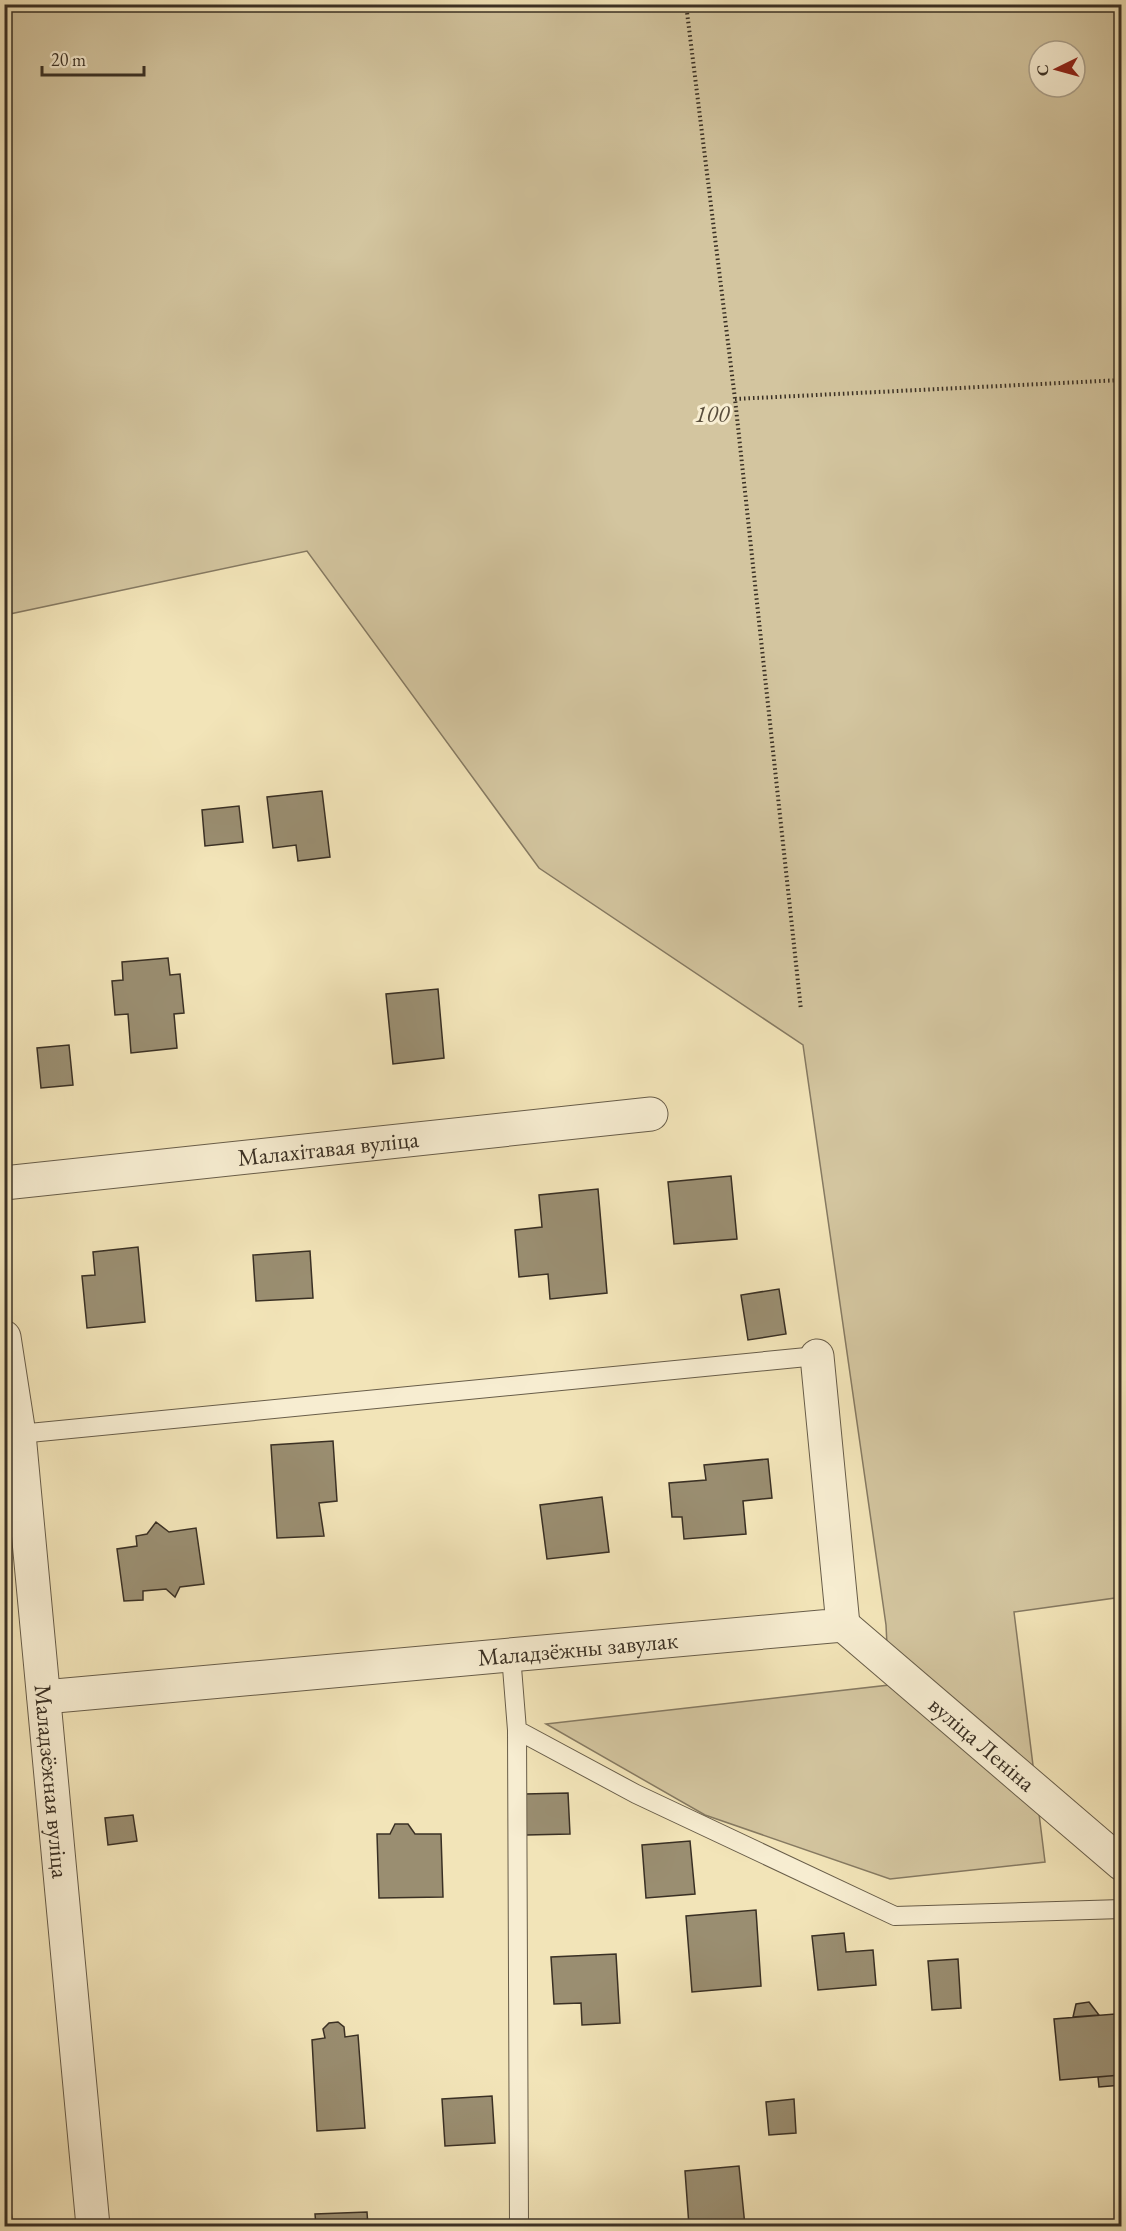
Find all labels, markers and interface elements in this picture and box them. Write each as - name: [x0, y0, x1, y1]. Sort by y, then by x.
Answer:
- scale bar: [42, 39, 144, 77]
- north arrow: [1027, 39, 1087, 99]
- text: 20 m: [51, 48, 86, 71]
- text: С: [1032, 64, 1054, 77]
- park label: 100: [695, 398, 731, 429]
- street label: Малахітавая вуліца: [236, 1123, 421, 1173]
- street label: Маладзёжны завулак: [476, 1624, 680, 1673]
- street label: Маладзёжная вуліца: [27, 1683, 76, 1880]
- street label: вуліца Леніна: [923, 1689, 1042, 1798]

